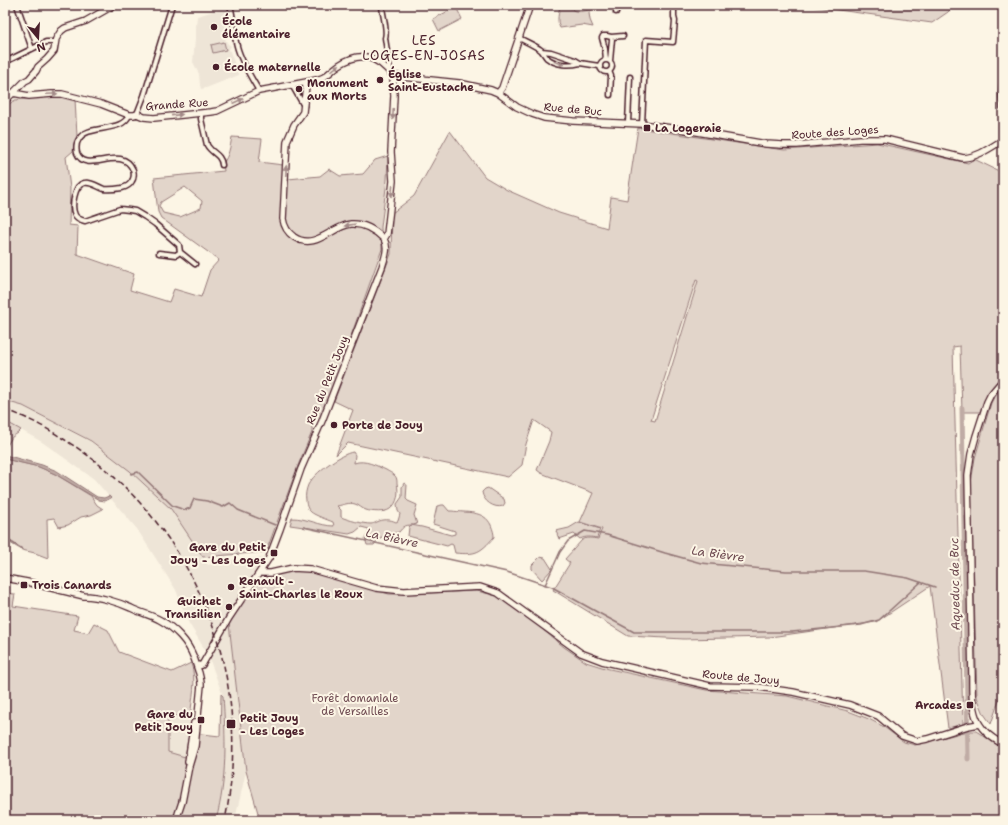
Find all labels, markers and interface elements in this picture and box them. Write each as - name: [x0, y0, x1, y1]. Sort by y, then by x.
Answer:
- place label: École élémentaire: [222, 13, 291, 42]
- north arrow: [18, 18, 58, 58]
- marker: École élémentaire: [209, 22, 219, 32]
- district label: LES LOGES-EN-JOSAS: [362, 32, 486, 64]
- text: N: [34, 39, 47, 56]
- place label: École maternelle: [224, 59, 321, 75]
- one-way arrow: [553, 60, 565, 66]
- marker: École maternelle: [211, 62, 221, 72]
- one-way arrow: [330, 64, 341, 72]
- place label: Église Saint-Eustache: [388, 66, 474, 95]
- marker: Église Saint-Eustache: [375, 75, 385, 85]
- place label: Monument aux Morts: [307, 76, 369, 104]
- marker: Monument aux Morts: [294, 84, 304, 94]
- one-way arrow: [46, 91, 58, 98]
- street label: Grande Rue: [145, 95, 209, 114]
- one-way arrow: [232, 98, 243, 104]
- street label: Rue de Buc: [543, 99, 603, 120]
- one-way arrow: [390, 108, 397, 120]
- one-way arrow: [171, 112, 183, 119]
- place label: La Logeraie: [655, 121, 722, 136]
- street label: Route des Loges: [791, 122, 879, 143]
- marker: La Logeraie: [642, 123, 652, 133]
- one-way arrow: [282, 165, 289, 177]
- one-way arrow: [389, 185, 395, 197]
- one-way arrow: [344, 222, 356, 228]
- street label: Rue du Petit Jouy: [303, 334, 352, 427]
- place label: Porte de Jouy: [342, 418, 423, 433]
- marker: Porte de Jouy: [329, 420, 339, 430]
- water label: La Bièvre: [364, 525, 420, 551]
- water label: Aqueduc de Buc: [946, 538, 964, 630]
- place label: Gare du Petit Jouy - Les Loges: [170, 540, 267, 568]
- water label: La Bièvre: [690, 542, 746, 566]
- marker: Gare du Petit Jouy - Les Loges: [269, 548, 279, 558]
- place label: Renault - Saint-Charles le Roux: [239, 574, 362, 602]
- place label: Trois Canards: [32, 578, 112, 593]
- marker: Trois Canards: [19, 580, 29, 590]
- marker: Renault - Saint-Charles le Roux: [226, 582, 236, 592]
- place label: Guichet Transilien: [165, 594, 222, 622]
- marker: Guichet Transilien: [224, 602, 234, 612]
- street label: Route de Jouy: [702, 667, 780, 688]
- park label: Forêt domaniale de Versailles: [311, 691, 399, 719]
- place label: Arcades: [915, 698, 962, 713]
- marker: Arcades: [965, 700, 975, 710]
- place label: Gare du Petit Jouy: [134, 707, 193, 735]
- place label: Petit Jouy - Les Loges: [240, 711, 304, 739]
- marker: Gare du Petit Jouy: [196, 715, 206, 725]
- marker: Petit Jouy - Les Loges: [225, 718, 237, 730]

